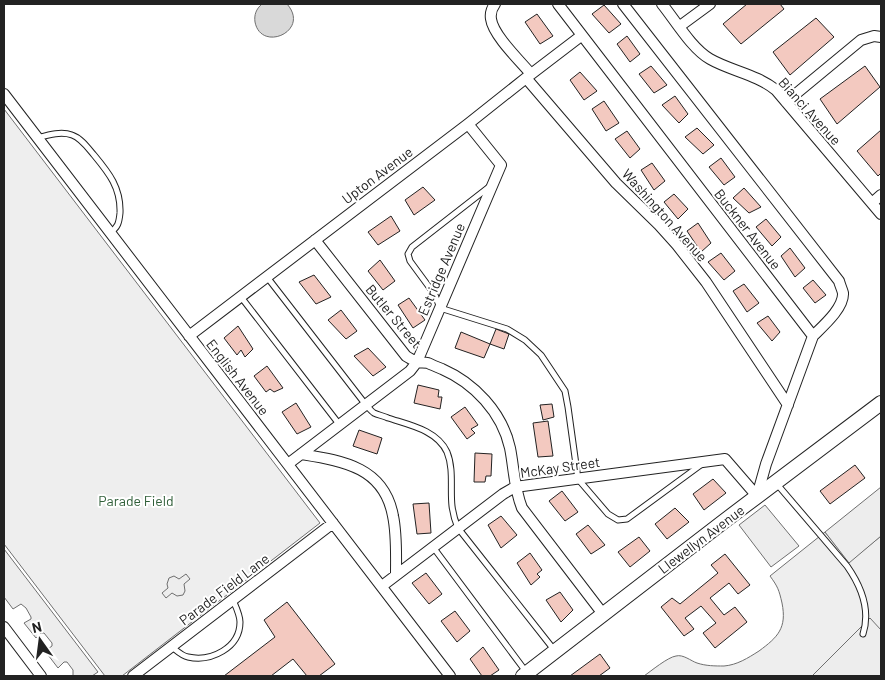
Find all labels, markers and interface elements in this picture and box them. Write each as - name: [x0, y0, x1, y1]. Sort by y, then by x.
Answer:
- street label: Bianci Avenue: [775, 74, 845, 148]
- street label: Upton Avenue: [338, 143, 416, 207]
- street label: Washington Avenue: [619, 165, 711, 265]
- street label: Buckner Avenue: [711, 185, 785, 273]
- street label: Estridge Avenue: [414, 220, 468, 318]
- street label: Butler Street: [362, 281, 426, 351]
- street label: English Avenue: [203, 336, 273, 418]
- street label: McKay Street: [519, 453, 601, 481]
- park label: Parade Field: [98, 492, 174, 509]
- street label: Llewellyn Avenue: [655, 501, 747, 577]
- street label: Parade Field Lane: [176, 550, 272, 628]
- north arrow: [15, 615, 65, 665]
- text: N: [30, 618, 43, 636]

